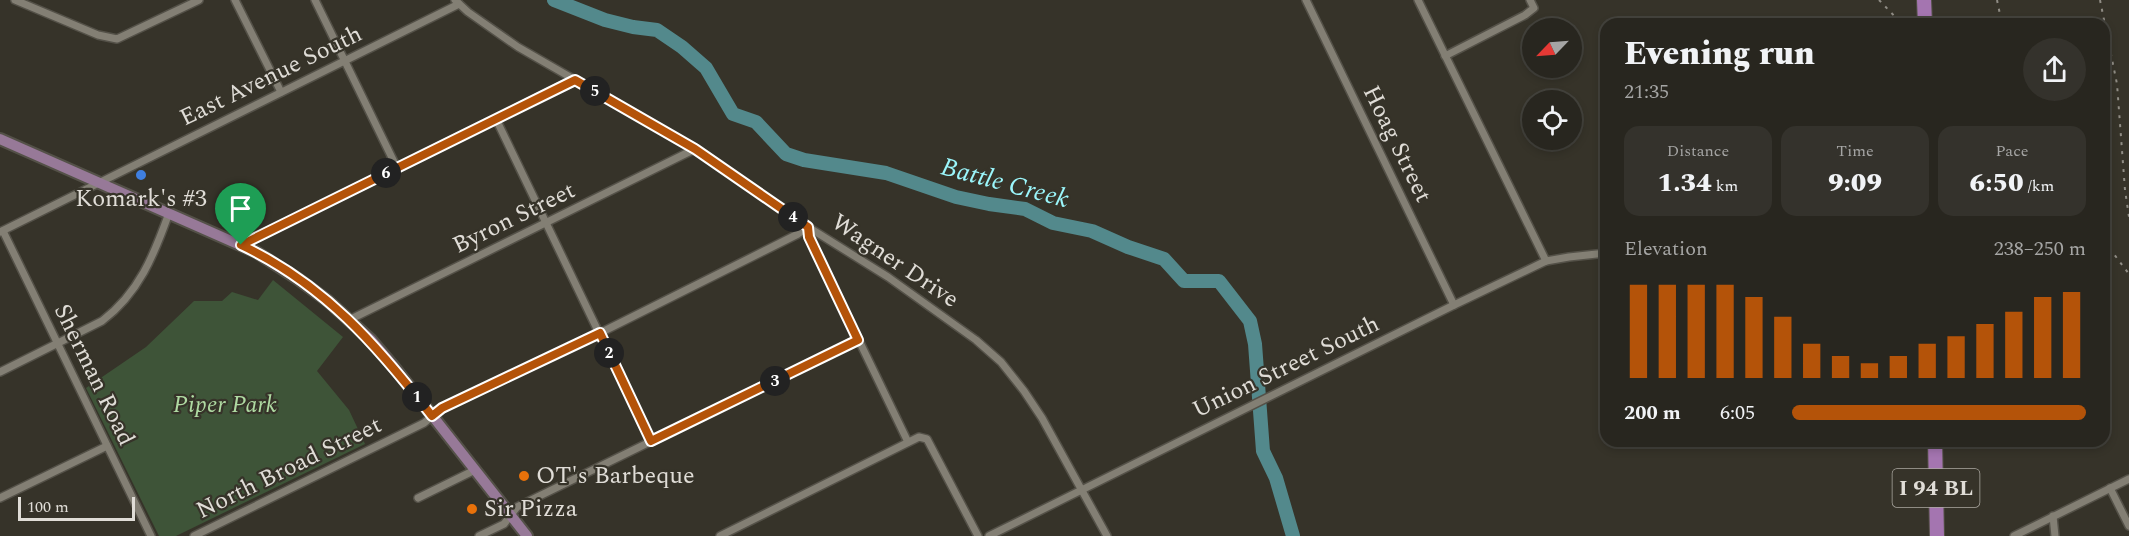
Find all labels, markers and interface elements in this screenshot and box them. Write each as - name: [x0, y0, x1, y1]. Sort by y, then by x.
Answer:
- street label: East Avenue South: [174, 16, 369, 136]
- north arrow: [1522, 18, 1582, 78]
- map controls: [1522, 18, 1582, 150]
- text: Evening run: [1624, 29, 1815, 79]
- button: share: [2023, 38, 2086, 101]
- pin: 5: [580, 76, 610, 106]
- text: 21:35: [1624, 77, 1669, 107]
- text: 5: [591, 79, 599, 103]
- street label: Hoag Street: [1353, 79, 1441, 209]
- button: locate: [1522, 90, 1582, 150]
- text: Distance: [1667, 139, 1729, 163]
- text: Time: [1836, 139, 1874, 163]
- text: Pace: [1995, 139, 2029, 163]
- water label: Battle Creek: [936, 147, 1074, 219]
- pin: 6: [371, 158, 401, 188]
- text: 6: [382, 161, 390, 185]
- text: 1.34: [1658, 163, 1712, 203]
- text: 9:09: [1828, 163, 1882, 203]
- text: 6:50: [1970, 163, 2024, 203]
- marker: Komark's #3: [134, 168, 148, 182]
- street label: Byron Street: [446, 173, 582, 263]
- text: km: [1712, 174, 1738, 198]
- text: /km: [2024, 174, 2054, 198]
- place label: Komark's #3: [75, 181, 207, 217]
- pin: [215, 183, 266, 245]
- icon: arrive: [224, 192, 257, 225]
- pin: 4: [778, 202, 808, 232]
- text: 4: [789, 205, 797, 229]
- street label: Wagner Drive: [824, 205, 966, 317]
- text: Elevation: [1624, 234, 1708, 264]
- text: 238–250 m: [1994, 234, 2086, 264]
- street label: Sherman Road: [44, 298, 144, 452]
- street label: Union Street South: [1186, 306, 1386, 428]
- pin: 2: [594, 338, 624, 368]
- text: 2: [605, 341, 613, 365]
- pin: 3: [760, 366, 790, 396]
- text: 3: [771, 369, 779, 393]
- pin: 1: [402, 382, 432, 412]
- text: 1: [413, 385, 421, 409]
- park label: Piper Park: [173, 387, 277, 423]
- text: 200 m: [1624, 398, 1681, 428]
- text: 6:05: [1720, 398, 1755, 428]
- street label: North Broad Street: [190, 407, 388, 529]
- place label: OT's Barbeque: [536, 458, 695, 494]
- marker: OT's Barbeque: [517, 469, 531, 483]
- road number: I 94 BL: [1892, 469, 1980, 507]
- place label: Sir Pizza: [484, 491, 578, 527]
- scale bar: [18, 494, 135, 522]
- text: 100 m: [27, 495, 69, 519]
- marker: Sir Pizza: [465, 502, 479, 516]

